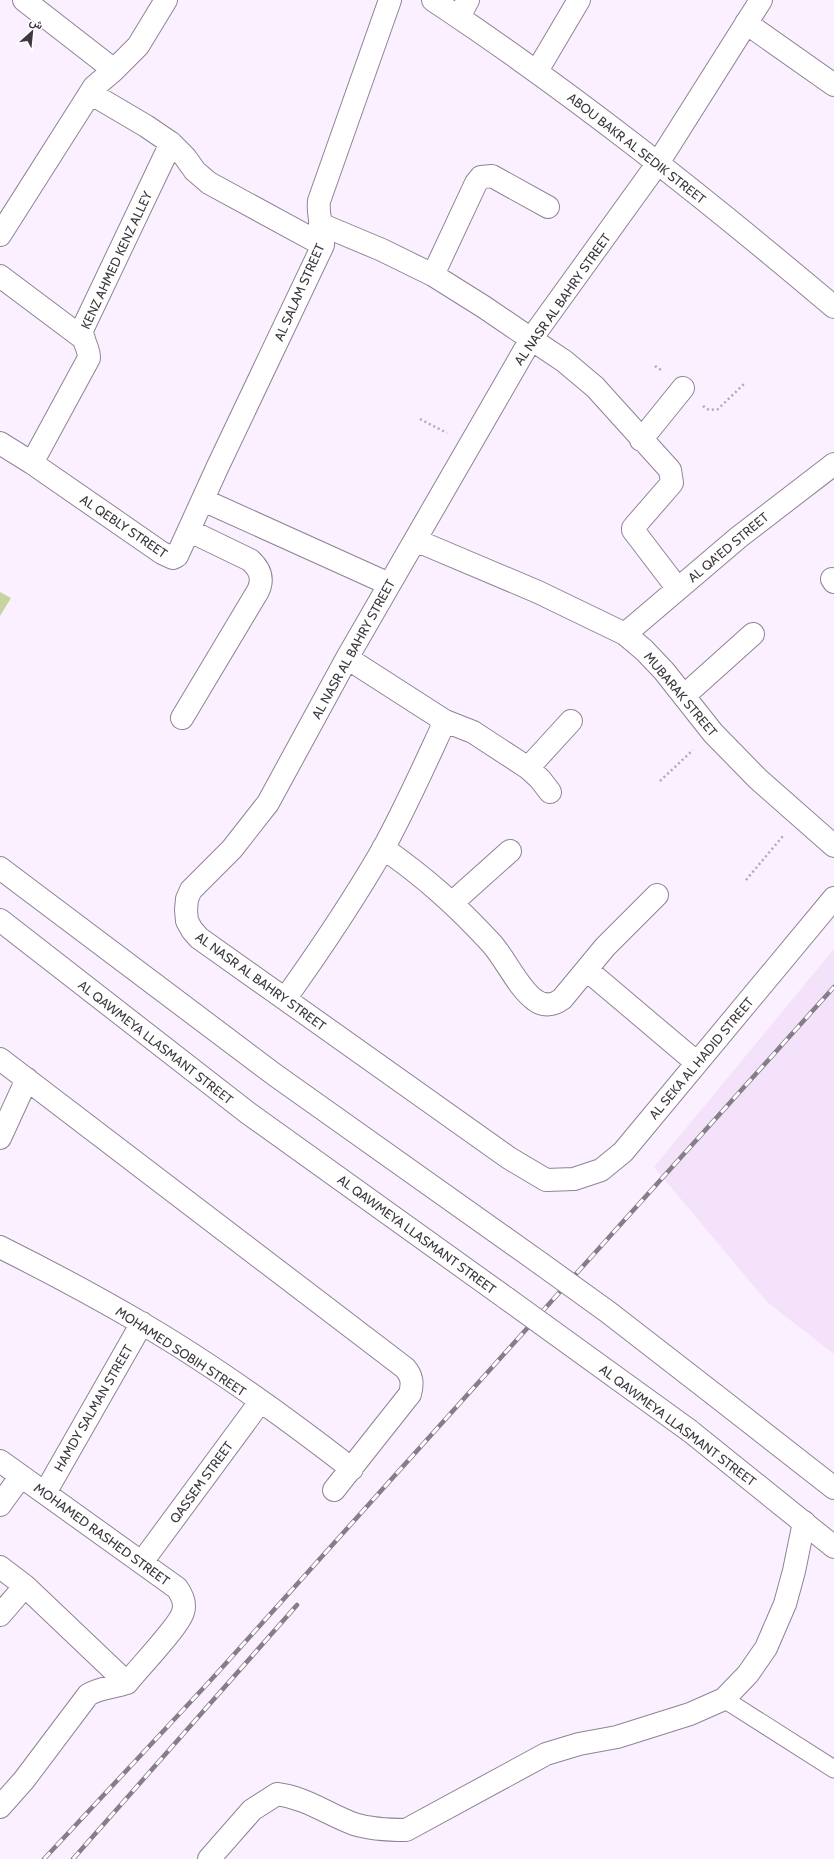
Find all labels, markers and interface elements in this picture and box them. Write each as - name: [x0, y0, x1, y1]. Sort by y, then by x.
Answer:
- north arrow: [12, 12, 52, 52]
- text: ش: [27, 14, 46, 32]
- street label: ABOU BAKR AL SEDIK STREET: [565, 89, 709, 207]
- street label: KENZ AHMED KENZ ALLEY: [77, 188, 155, 332]
- street label: AL NASR AL BAHRY STREET: [510, 230, 614, 368]
- street label: AL SALAM STREET: [270, 241, 328, 343]
- street label: AL QEBLY STREET: [77, 491, 171, 561]
- street label: AL QA'ED STREET: [684, 509, 772, 585]
- street label: AL NASR AL BAHRY STREET: [308, 576, 398, 722]
- street label: MUBARAK STREET: [641, 648, 721, 740]
- street label: AL NASR AL BAHRY STREET: [193, 928, 329, 1034]
- street label: AL QAWMEYA LLASMANT STREET: [75, 977, 237, 1107]
- street label: AL SEKA AL HADID STREET: [645, 994, 757, 1122]
- street label: AL QAWMEYA LLASMANT STREET: [335, 1171, 499, 1297]
- street label: MOHAMED SOBIH STREET: [113, 1303, 249, 1399]
- street label: HAMDY SALMAN STREET: [50, 1342, 136, 1474]
- street label: AL QAWMEYA LLASMANT STREET: [597, 1361, 760, 1489]
- street label: QASSEM STREET: [166, 1438, 236, 1526]
- street label: MOHAMED RASHED STREET: [31, 1479, 173, 1589]

